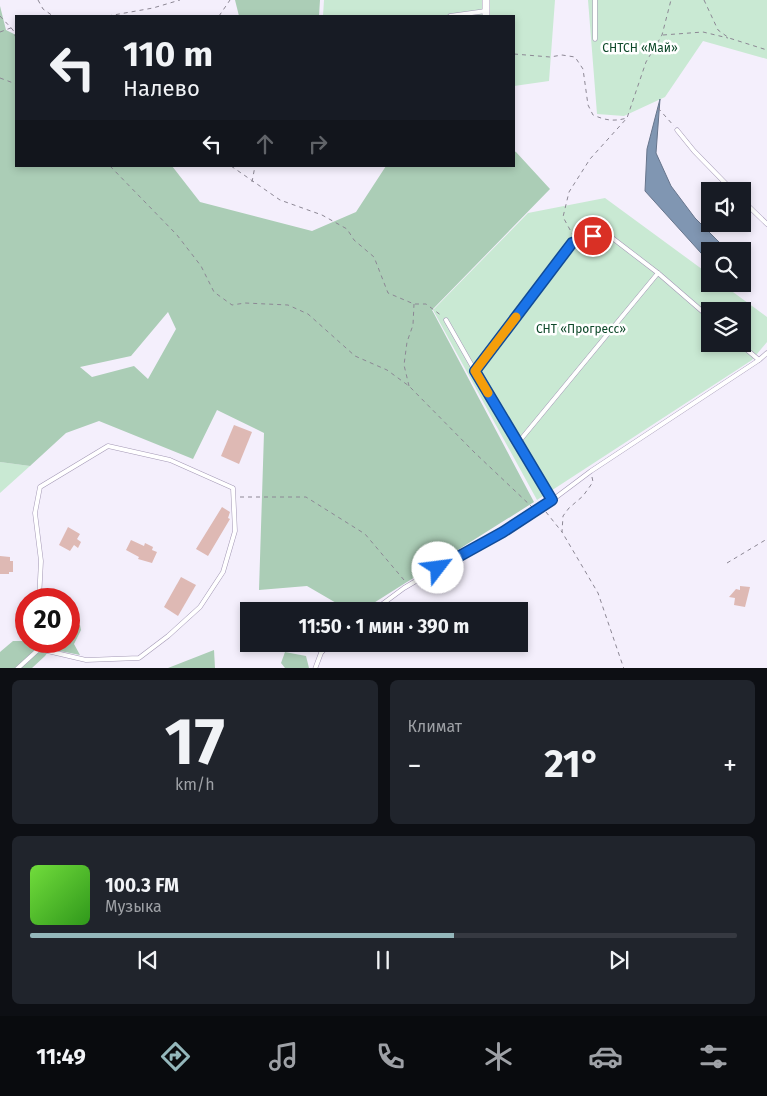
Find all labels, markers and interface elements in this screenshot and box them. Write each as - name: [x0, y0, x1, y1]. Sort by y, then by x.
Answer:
- text: 110 m: [123, 33, 213, 75]
- icon: left: [40, 35, 105, 100]
- park label: СНТСН «Май»: [602, 41, 678, 55]
- text: Налево: [123, 75, 200, 102]
- icon: left: [198, 130, 226, 158]
- icon: ahead: [251, 130, 279, 158]
- icon: right: [304, 130, 332, 158]
- map controls: [701, 182, 751, 352]
- button: sound: [701, 182, 751, 232]
- pin: [572, 215, 614, 257]
- icon: arrive: [579, 222, 607, 250]
- button: search: [701, 242, 751, 292]
- button: layers: [701, 302, 751, 352]
- park label: СНТ «Прогресс»: [536, 322, 626, 336]
- position arrow: [411, 541, 463, 593]
- speed limit sign: 20: [15, 588, 80, 653]
- text: 11:50 · 1 мин · 390 m: [299, 615, 469, 638]
- text: 17: [164, 703, 225, 781]
- text: Климат: [408, 717, 462, 736]
- text: 21°: [544, 741, 600, 787]
- text: −: [408, 749, 422, 782]
- text: +: [723, 749, 737, 782]
- text: km/h: [175, 775, 215, 794]
- text: 100.3 FM: [105, 874, 179, 897]
- text: Музыка: [105, 897, 162, 916]
- icon: previous: [134, 946, 162, 974]
- icon: pause: [369, 946, 397, 974]
- icon: next: [605, 946, 633, 974]
- icon: directions: [158, 1039, 193, 1074]
- icon: music: [266, 1039, 301, 1074]
- icon: phone: [373, 1039, 408, 1074]
- icon: climate: [481, 1039, 516, 1074]
- icon: car: [588, 1039, 623, 1074]
- icon: filters: [696, 1039, 731, 1074]
- text: 11:49: [36, 1043, 86, 1070]

